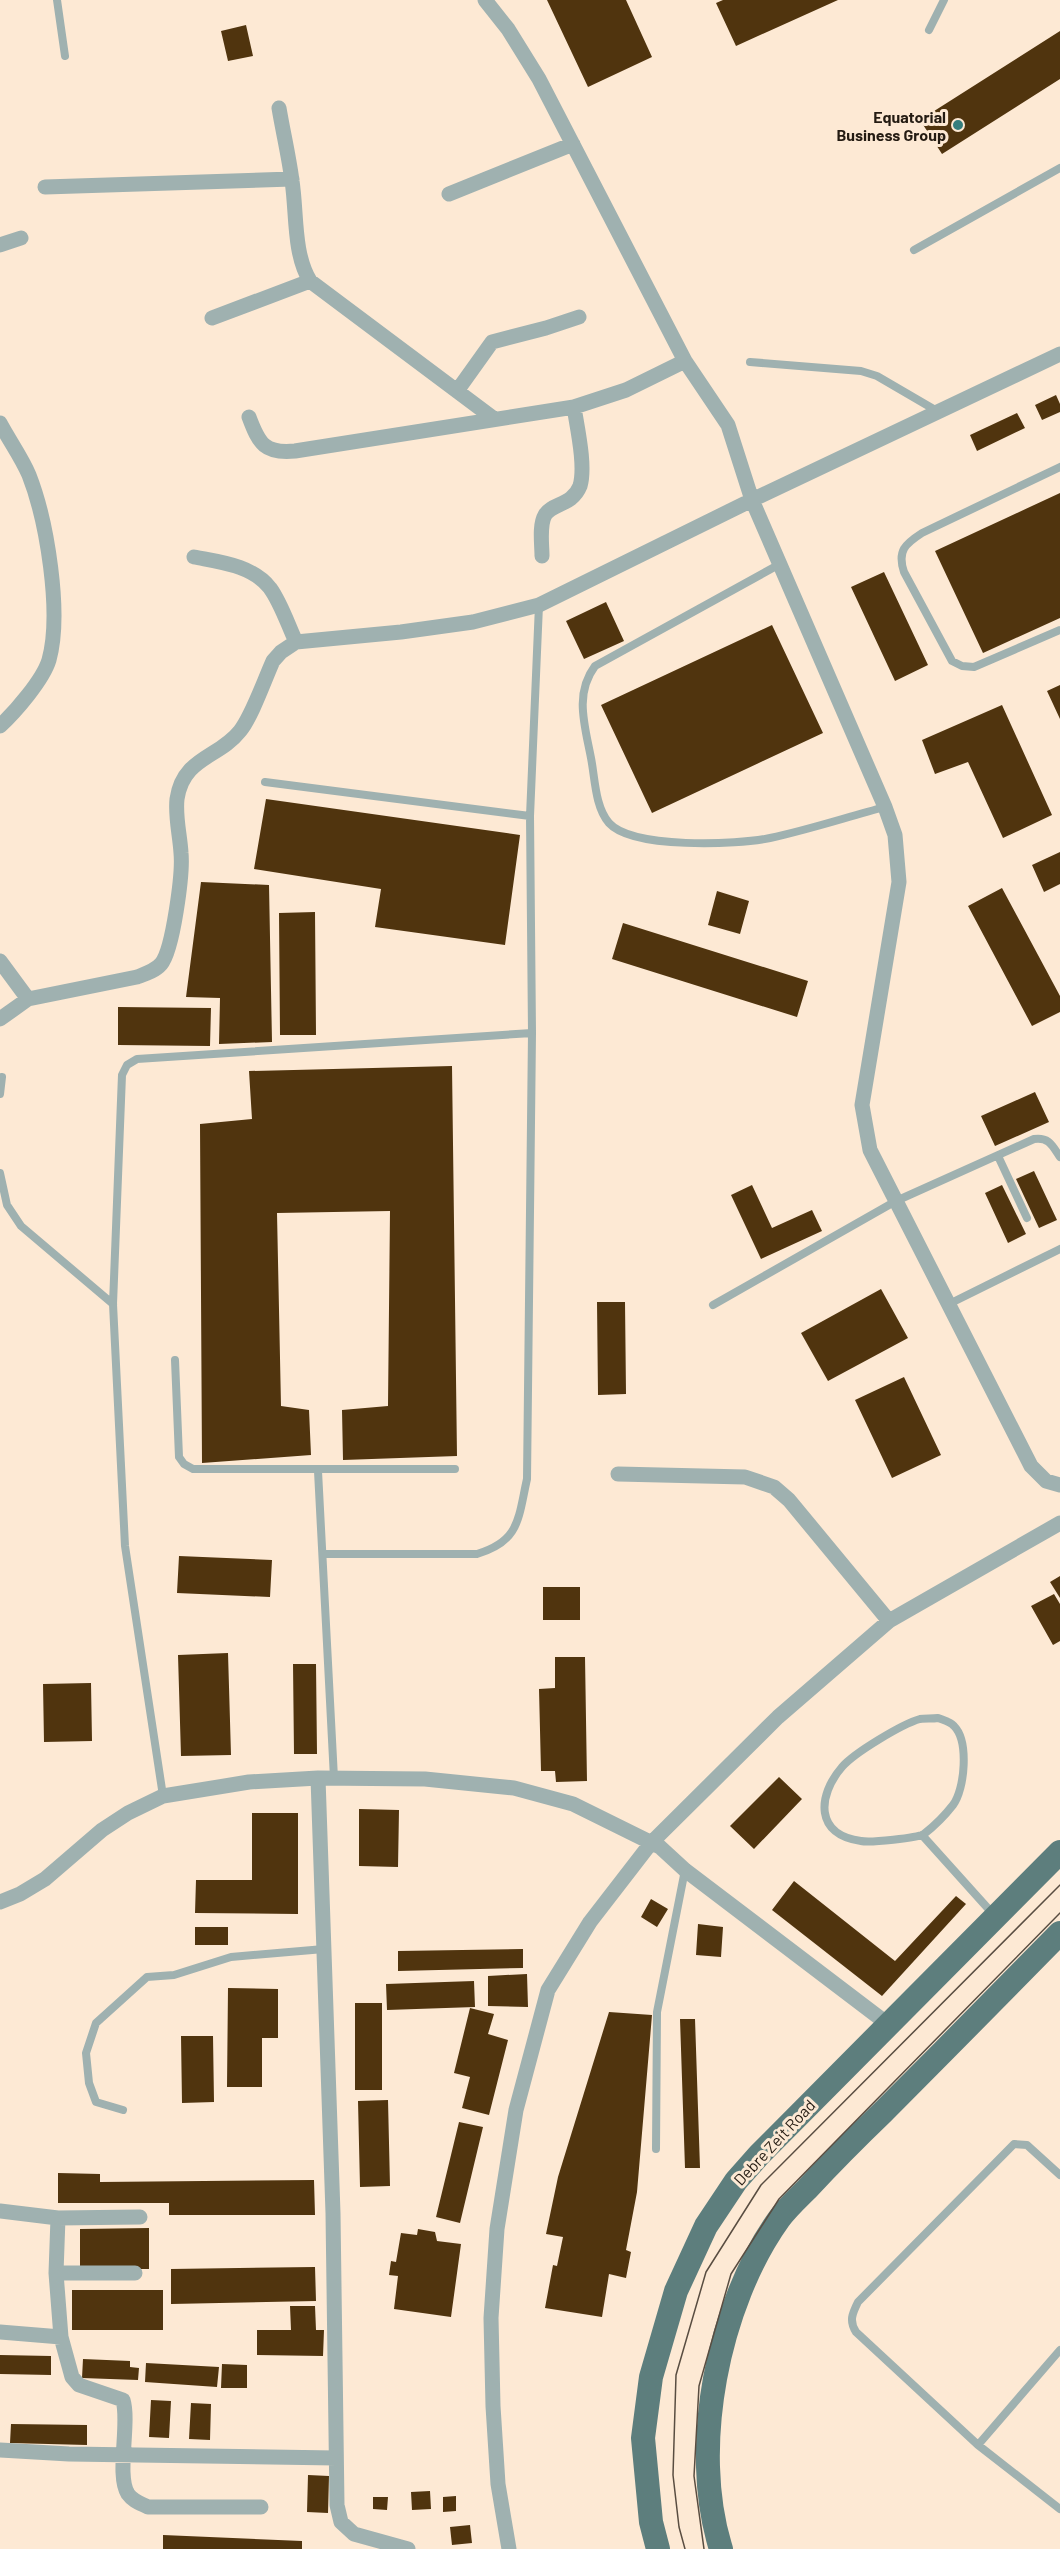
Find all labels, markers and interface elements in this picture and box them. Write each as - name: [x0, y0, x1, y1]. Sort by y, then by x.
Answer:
- place label: Equatorial Business Group: [836, 107, 946, 144]
- marker: Equatorial Business Group: [951, 118, 965, 132]
- street label: Debre Zeit Road: [729, 2095, 819, 2189]

